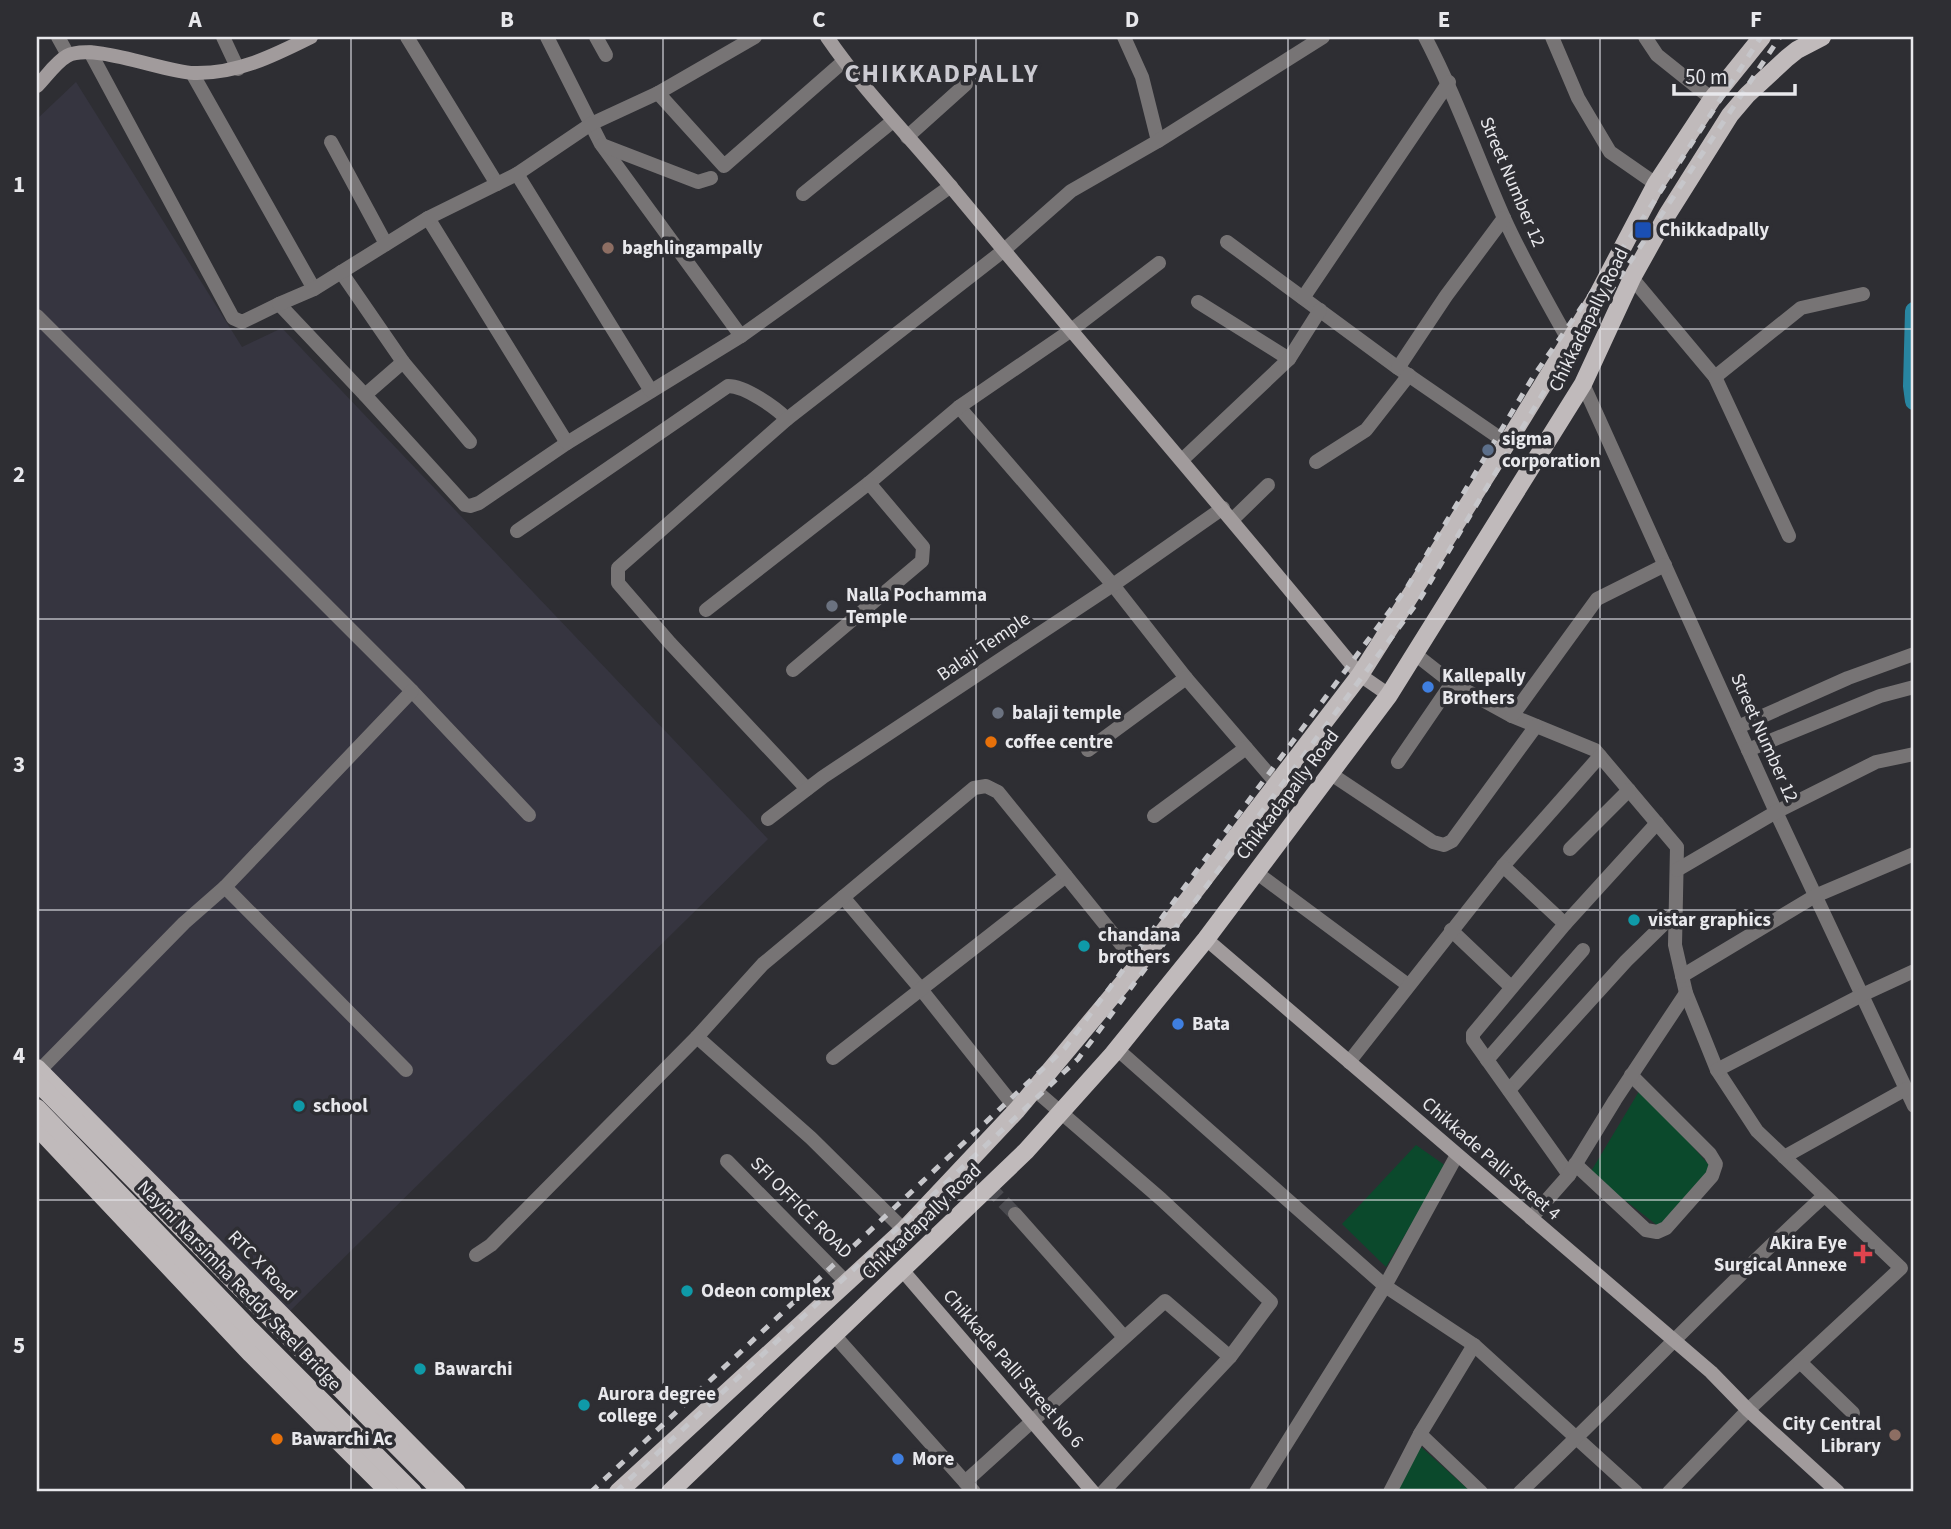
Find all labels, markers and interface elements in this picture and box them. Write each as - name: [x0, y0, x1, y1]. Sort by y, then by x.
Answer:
- text: A: [187, 3, 202, 36]
- text: B: [500, 3, 514, 36]
- text: C: [812, 3, 826, 36]
- text: D: [1125, 3, 1139, 36]
- text: E: [1438, 3, 1450, 36]
- text: F: [1750, 3, 1762, 36]
- scale bar: [1674, 52, 1795, 96]
- district label: CHIKKADPALLY: [844, 55, 1040, 92]
- text: 50 m: [1685, 62, 1727, 92]
- street label: Street Number 12: [1472, 113, 1552, 251]
- text: 1: [13, 168, 25, 201]
- place label: Chikkadpally: [1659, 217, 1769, 244]
- marker: Chikkadpally: [1633, 220, 1653, 240]
- place label: baghlingampally: [622, 235, 763, 262]
- marker: baghlingampally: [600, 240, 616, 256]
- street label: Chikkadapally Road: [1542, 243, 1636, 397]
- place label: sigma corporation: [1502, 426, 1601, 475]
- marker: sigma corporation: [1480, 442, 1496, 458]
- text: 2: [13, 458, 25, 491]
- place label: Nalla Pochamma Temple: [846, 582, 987, 631]
- marker: Nalla Pochamma Temple: [824, 598, 840, 614]
- street label: Balaji Temple: [932, 606, 1036, 688]
- place label: Kallepally Brothers: [1442, 663, 1526, 712]
- street label: Street Number 12: [1723, 669, 1805, 807]
- marker: Kallepally Brothers: [1420, 679, 1436, 695]
- place label: balaji temple: [1012, 700, 1122, 727]
- marker: balaji temple: [990, 705, 1006, 721]
- street label: Chikkadapally Road: [1230, 724, 1346, 866]
- place label: coffee centre: [1005, 729, 1113, 756]
- marker: coffee centre: [983, 734, 999, 750]
- text: 3: [13, 748, 25, 781]
- place label: vistar graphics: [1648, 907, 1771, 934]
- marker: vistar graphics: [1626, 912, 1642, 928]
- place label: chandana brothers: [1098, 922, 1180, 971]
- marker: chandana brothers: [1076, 938, 1092, 954]
- place label: Bata: [1192, 1011, 1230, 1038]
- marker: Bata: [1170, 1016, 1186, 1032]
- text: 4: [13, 1039, 25, 1072]
- street label: Chikkade Palli Street 4: [1416, 1091, 1566, 1227]
- place label: school: [313, 1093, 368, 1120]
- marker: school: [291, 1098, 307, 1114]
- street label: SFI OFFICE ROAD: [744, 1151, 858, 1265]
- street label: Chikkadapally Road: [856, 1158, 988, 1286]
- street label: Nayini Narsimha Reddy Steel Bridge: [131, 1175, 347, 1397]
- street label: RTC X Road: [221, 1225, 303, 1307]
- place label: Akira Eye Surgical Annexe: [1714, 1230, 1847, 1279]
- marker: Akira Eye Surgical Annexe: [1853, 1244, 1873, 1264]
- place label: Odeon complex: [701, 1278, 831, 1305]
- marker: Odeon complex: [679, 1283, 695, 1299]
- street label: Chikkade Palli Street No 6: [936, 1284, 1090, 1454]
- text: 5: [13, 1329, 25, 1362]
- place label: Bawarchi: [434, 1356, 512, 1383]
- marker: Bawarchi: [412, 1361, 428, 1377]
- place label: Aurora degree college: [597, 1381, 716, 1430]
- marker: Aurora degree college: [576, 1397, 592, 1413]
- place label: City Central Library: [1782, 1411, 1882, 1460]
- place label: Bawarchi Ac: [291, 1426, 393, 1453]
- marker: City Central Library: [1887, 1427, 1903, 1443]
- marker: Bawarchi Ac: [269, 1431, 285, 1447]
- place label: More: [912, 1446, 954, 1473]
- marker: More: [890, 1451, 906, 1467]

